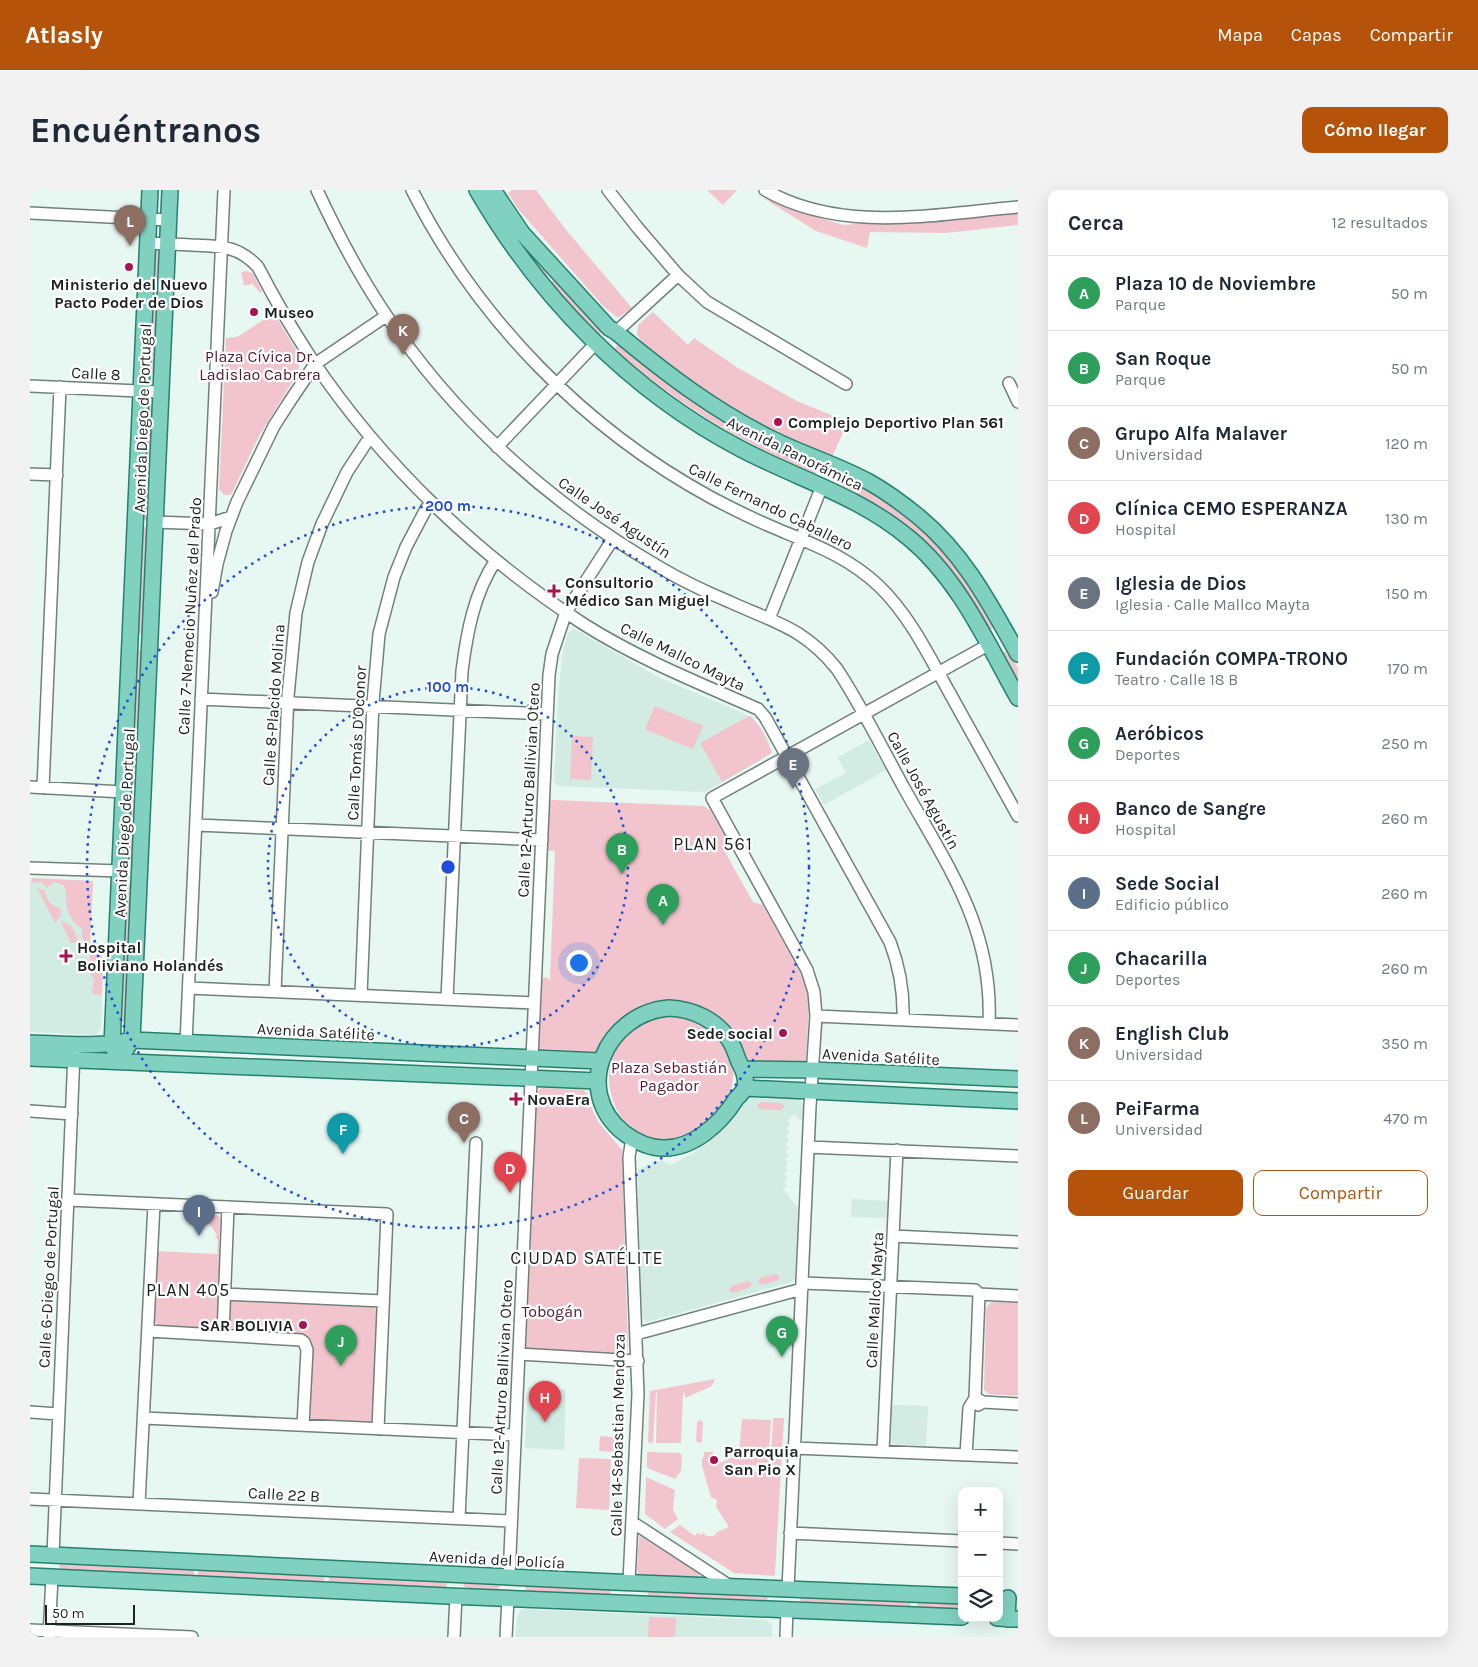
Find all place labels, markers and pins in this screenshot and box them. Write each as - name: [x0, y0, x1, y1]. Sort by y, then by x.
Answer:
- pin: L: [114, 205, 146, 246]
- marker: Ministerio del Nuevo Pacto Poder de Dios: [123, 261, 135, 273]
- place label: Ministerio del Nuevo Pacto Poder de Dios: [51, 275, 207, 312]
- place label: Museo: [264, 303, 314, 322]
- marker: Museo: [248, 306, 260, 318]
- pin: K: [387, 314, 419, 355]
- place label: Complejo Deportivo Plan 561: [788, 413, 1004, 432]
- marker: Complejo Deportivo Plan 561: [772, 416, 784, 428]
- place label: Consultorio Médico San Miguel: [565, 573, 710, 610]
- marker: Consultorio Médico San Miguel: [547, 584, 561, 598]
- pin: E: [777, 748, 809, 789]
- pin: B: [606, 833, 638, 874]
- centre of rings: [439, 858, 457, 876]
- pin: A: [647, 884, 679, 925]
- place label: Hospital Boliviano Holandés: [77, 938, 224, 975]
- marker: Hospital Boliviano Holandés: [59, 949, 73, 963]
- place label: Sede social: [687, 1024, 773, 1043]
- marker: Sede social: [777, 1027, 789, 1039]
- place label: NovaEra: [527, 1090, 590, 1109]
- marker: NovaEra: [509, 1092, 523, 1106]
- pin: C: [448, 1102, 480, 1143]
- pin: F: [327, 1113, 359, 1154]
- pin: D: [494, 1152, 526, 1193]
- pin: I: [183, 1195, 215, 1236]
- place label: SAR BOLIVIA: [200, 1316, 293, 1335]
- pin: G: [766, 1316, 798, 1357]
- marker: SAR BOLIVIA: [297, 1319, 309, 1331]
- pin: J: [325, 1325, 357, 1366]
- pin: H: [529, 1381, 561, 1422]
- place label: Parroquia San Pio X: [724, 1442, 799, 1479]
- marker: Parroquia San Pio X: [708, 1454, 720, 1466]

